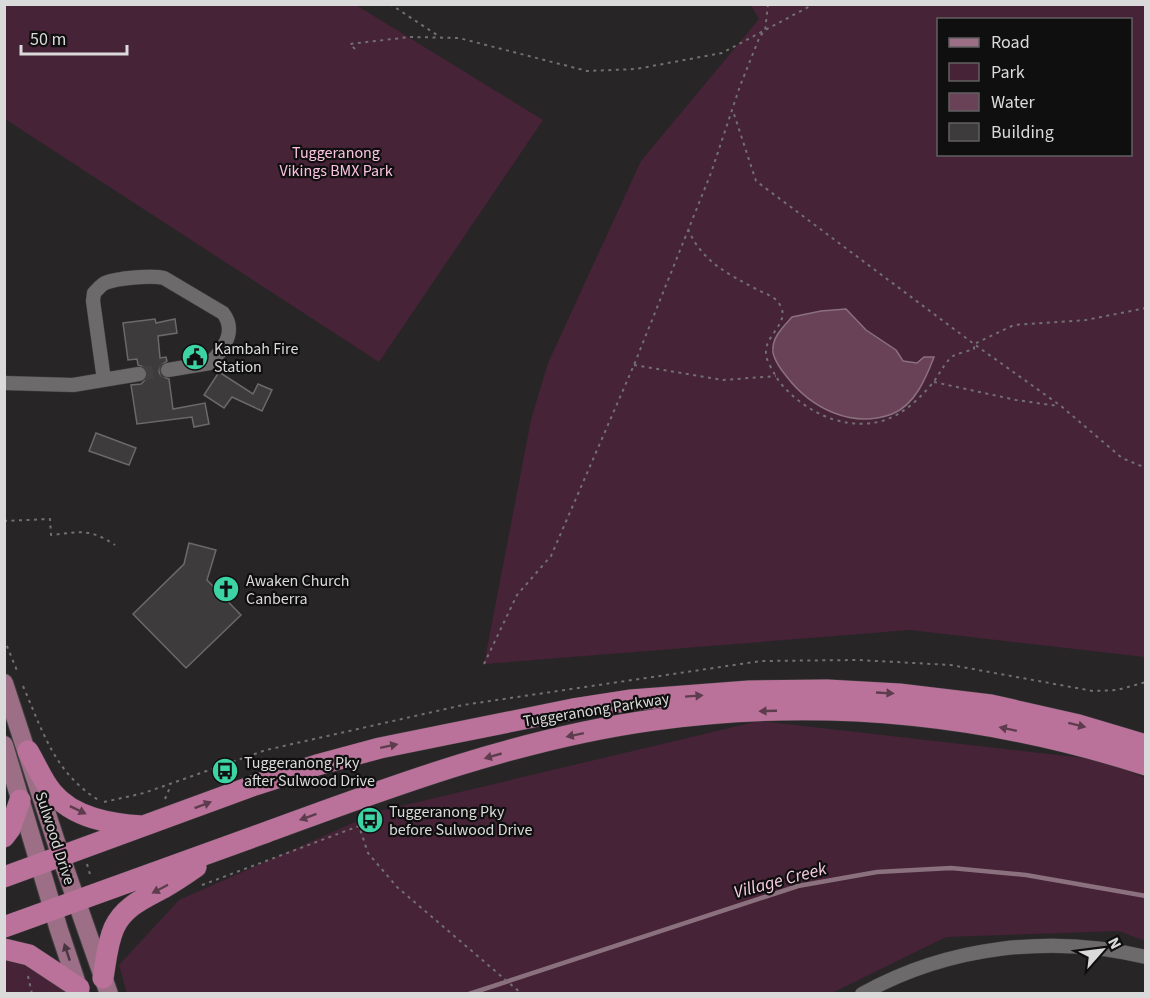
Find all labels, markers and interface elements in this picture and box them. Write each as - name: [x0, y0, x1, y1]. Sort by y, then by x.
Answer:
- scale bar: [21, 18, 128, 56]
- legend: [937, 18, 1132, 156]
- text: 50 m: [30, 27, 66, 52]
- text: Road: [991, 30, 1030, 55]
- text: Park: [991, 60, 1025, 85]
- text: Water: [991, 90, 1035, 115]
- text: Building: [991, 120, 1054, 145]
- park label: Tuggeranong Vikings BMX Park: [279, 142, 393, 182]
- place label: Kambah Fire Station: [214, 338, 298, 378]
- public building icon: Kambah Fire Station: [180, 342, 210, 372]
- place label: Awaken Church Canberra: [246, 570, 350, 610]
- church icon: Awaken Church Canberra: [211, 574, 241, 604]
- street label: Tuggeranong Parkway: [521, 687, 671, 732]
- one-way arrow: [876, 688, 895, 697]
- one-way arrow: [684, 691, 703, 700]
- one-way arrow: [759, 706, 778, 716]
- one-way arrow: [1068, 720, 1086, 730]
- one-way arrow: [998, 724, 1017, 734]
- one-way arrow: [566, 730, 584, 740]
- one-way arrow: [379, 741, 398, 750]
- place label: Tuggeranong Pky after Sulwood Drive: [244, 752, 375, 792]
- one-way arrow: [484, 752, 502, 762]
- bus stop icon: Tuggeranong Pky after Sulwood Drive: [210, 756, 240, 786]
- street label: Sulwood Drive: [30, 789, 80, 888]
- one-way arrow: [194, 800, 212, 809]
- place label: Tuggeranong Pky before Sulwood Drive: [389, 801, 532, 841]
- bus stop icon: Tuggeranong Pky before Sulwood Drive: [355, 805, 385, 835]
- one-way arrow: [69, 806, 86, 815]
- one-way arrow: [299, 813, 317, 822]
- water label: Village Creek: [731, 856, 830, 905]
- one-way arrow: [151, 884, 168, 894]
- north arrow: [1072, 920, 1132, 980]
- text: N: [1102, 934, 1127, 953]
- one-way arrow: [61, 942, 71, 960]

